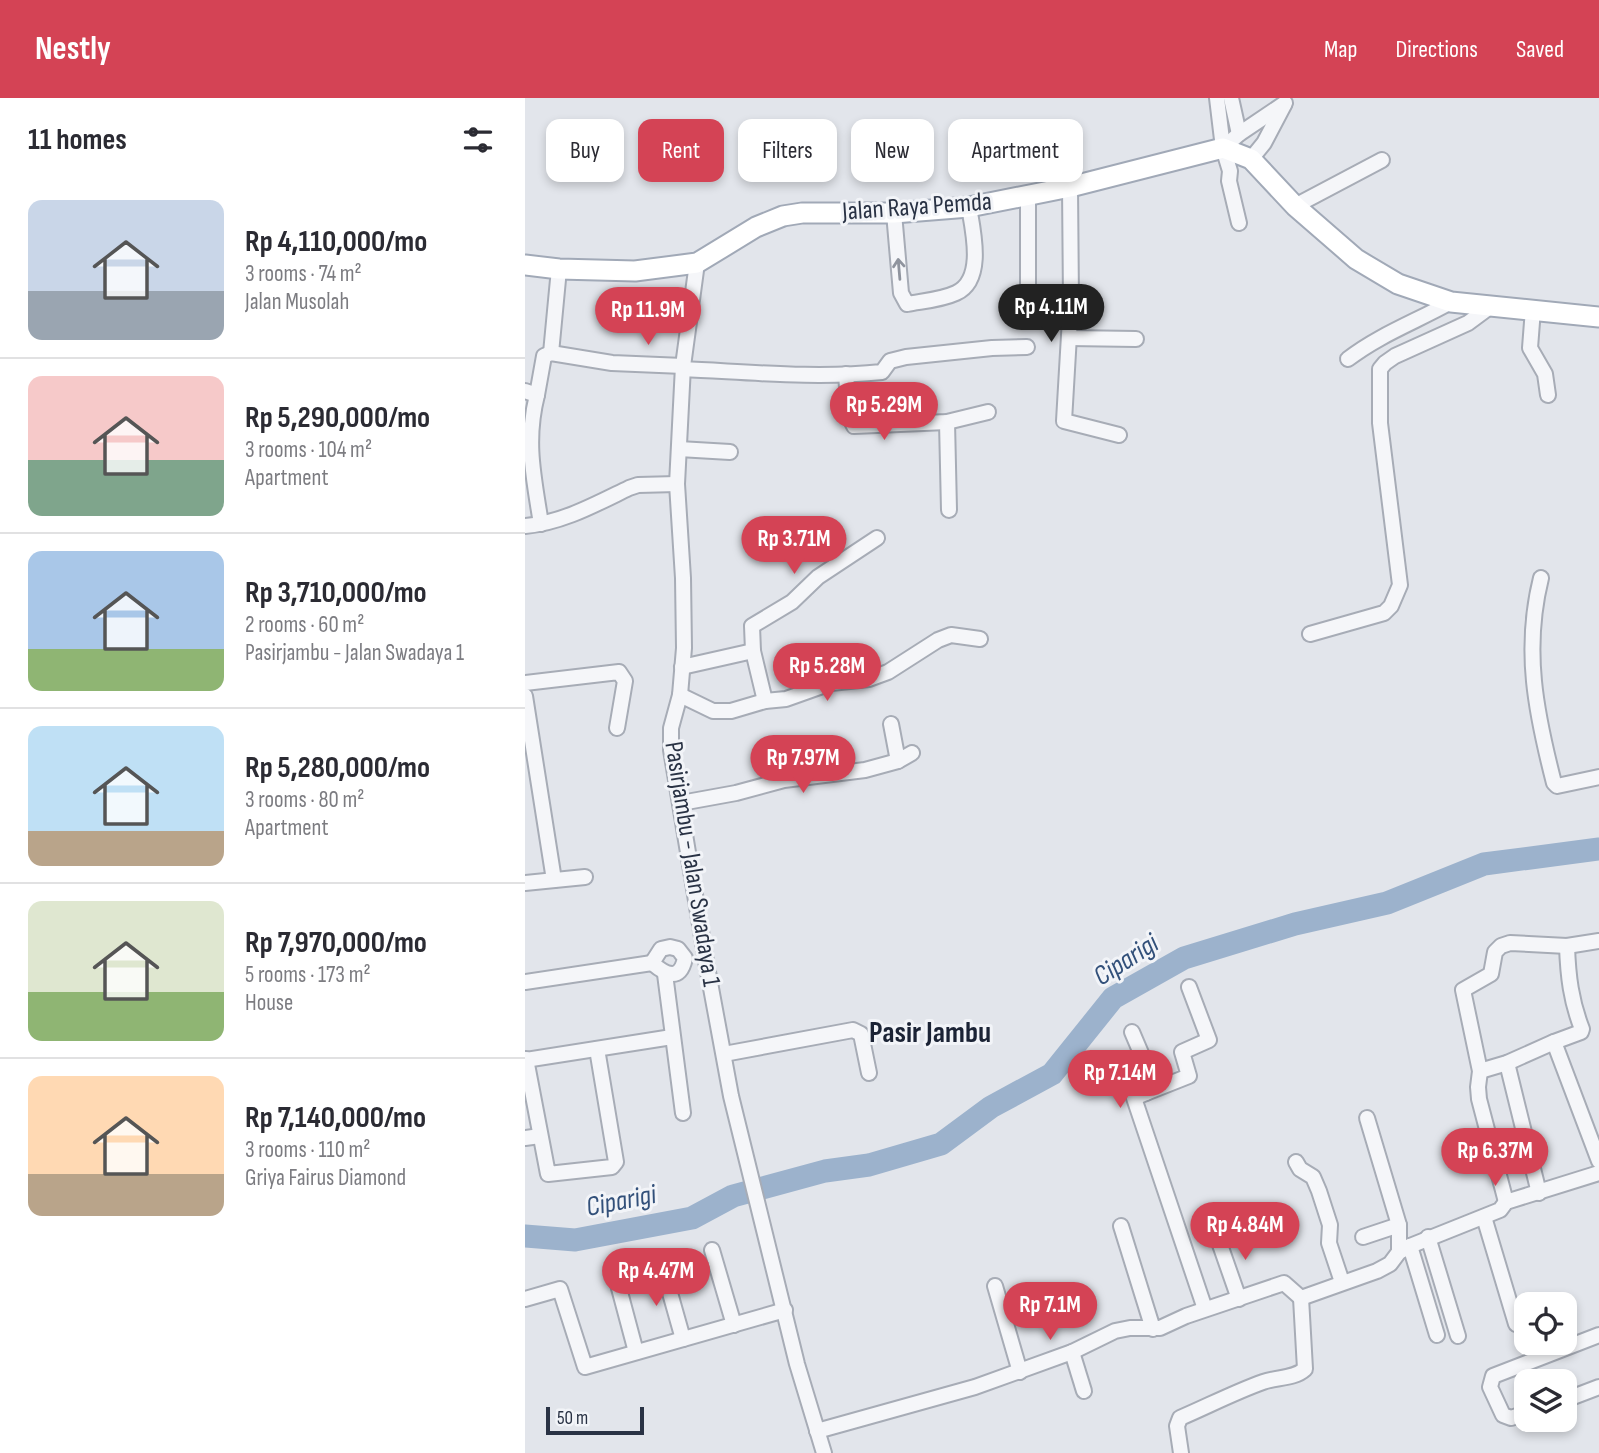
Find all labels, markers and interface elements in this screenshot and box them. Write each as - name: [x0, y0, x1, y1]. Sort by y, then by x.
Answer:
- text: Nestly: [35, 29, 111, 69]
- text: Map: [1324, 35, 1357, 64]
- text: Directions: [1395, 35, 1478, 64]
- text: Saved: [1516, 35, 1564, 64]
- chip: Buy: [546, 119, 624, 182]
- chip: Rent: [638, 119, 724, 182]
- chip: Filters: [738, 119, 837, 182]
- chip: New: [851, 119, 934, 182]
- chip: Apartment: [948, 119, 1083, 182]
- icon: filters: [459, 121, 497, 159]
- text: 11 homes: [28, 122, 127, 158]
- street label: Jalan Raya Pemda: [840, 186, 993, 228]
- text: Rp 4,110,000/mo: [245, 224, 427, 260]
- icon: home: [84, 228, 168, 312]
- one-way arrow: [892, 258, 905, 280]
- text: 3 rooms · 74 m²: [245, 260, 362, 288]
- pin: Rp 4.11M: [979, 285, 1123, 344]
- text: Jalan Musolah: [245, 288, 349, 316]
- pin: Rp 11.9M: [576, 288, 720, 347]
- text: Rp 4.11M: [1014, 293, 1088, 321]
- text: Rp 11.9M: [611, 296, 685, 324]
- pin: Rp 5.29M: [812, 382, 956, 442]
- text: Rp 5.29M: [846, 391, 922, 419]
- text: Rp 5,290,000/mo: [245, 400, 430, 436]
- icon: home: [84, 404, 168, 488]
- text: 3 rooms · 104 m²: [245, 436, 372, 464]
- text: Apartment: [245, 464, 329, 492]
- pin: Rp 3.71M: [722, 517, 866, 576]
- text: Rp 3.71M: [757, 525, 831, 553]
- text: Rp 3,710,000/mo: [245, 575, 427, 611]
- icon: home: [84, 579, 168, 663]
- text: 2 rooms · 60 m²: [245, 611, 364, 639]
- text: Pasirjambu - Jalan Swadaya 1: [245, 639, 464, 667]
- pin: Rp 5.28M: [755, 644, 899, 703]
- text: Rp 5.28M: [789, 652, 865, 680]
- pin: Rp 7.97M: [731, 736, 875, 795]
- street label: Pasirjambu - Jalan Swadaya 1: [657, 739, 727, 989]
- text: Rp 7.97M: [766, 744, 840, 772]
- text: Rp 5,280,000/mo: [245, 750, 430, 786]
- icon: home: [84, 754, 168, 838]
- text: 3 rooms · 80 m²: [245, 786, 364, 814]
- text: Apartment: [245, 814, 329, 842]
- text: Rp 7,970,000/mo: [245, 925, 427, 961]
- water label: Ciparigi: [1087, 926, 1165, 993]
- icon: home: [84, 929, 168, 1013]
- text: 5 rooms · 173 m²: [245, 961, 371, 989]
- text: House: [245, 989, 293, 1017]
- district label: Pasir Jambu: [869, 1015, 991, 1051]
- pin: Rp 7.14M: [1048, 1051, 1192, 1110]
- text: Rp 7.14M: [1084, 1059, 1156, 1087]
- text: Rp 7,140,000/mo: [245, 1100, 426, 1136]
- icon: home: [84, 1104, 168, 1188]
- pin: Rp 6.37M: [1423, 1128, 1567, 1188]
- text: 3 rooms · 110 m²: [245, 1136, 370, 1164]
- text: Rp 6.37M: [1457, 1137, 1533, 1165]
- text: Griya Fairus Diamond: [245, 1164, 406, 1192]
- water label: Ciparigi: [583, 1178, 660, 1224]
- pin: Rp 4.84M: [1173, 1202, 1317, 1262]
- text: Rp 4.84M: [1206, 1211, 1284, 1239]
- pin: Rp 4.47M: [584, 1248, 728, 1308]
- text: Rp 4.47M: [618, 1257, 694, 1285]
- pin: Rp 7.1M: [985, 1282, 1115, 1342]
- text: Rp 7.1M: [1019, 1291, 1081, 1319]
- map controls: [1514, 1292, 1577, 1432]
- button: locate: [1514, 1292, 1577, 1355]
- button: layers: [1514, 1369, 1577, 1432]
- scale bar: [546, 1404, 644, 1436]
- text: 50 m: [557, 1407, 588, 1430]

